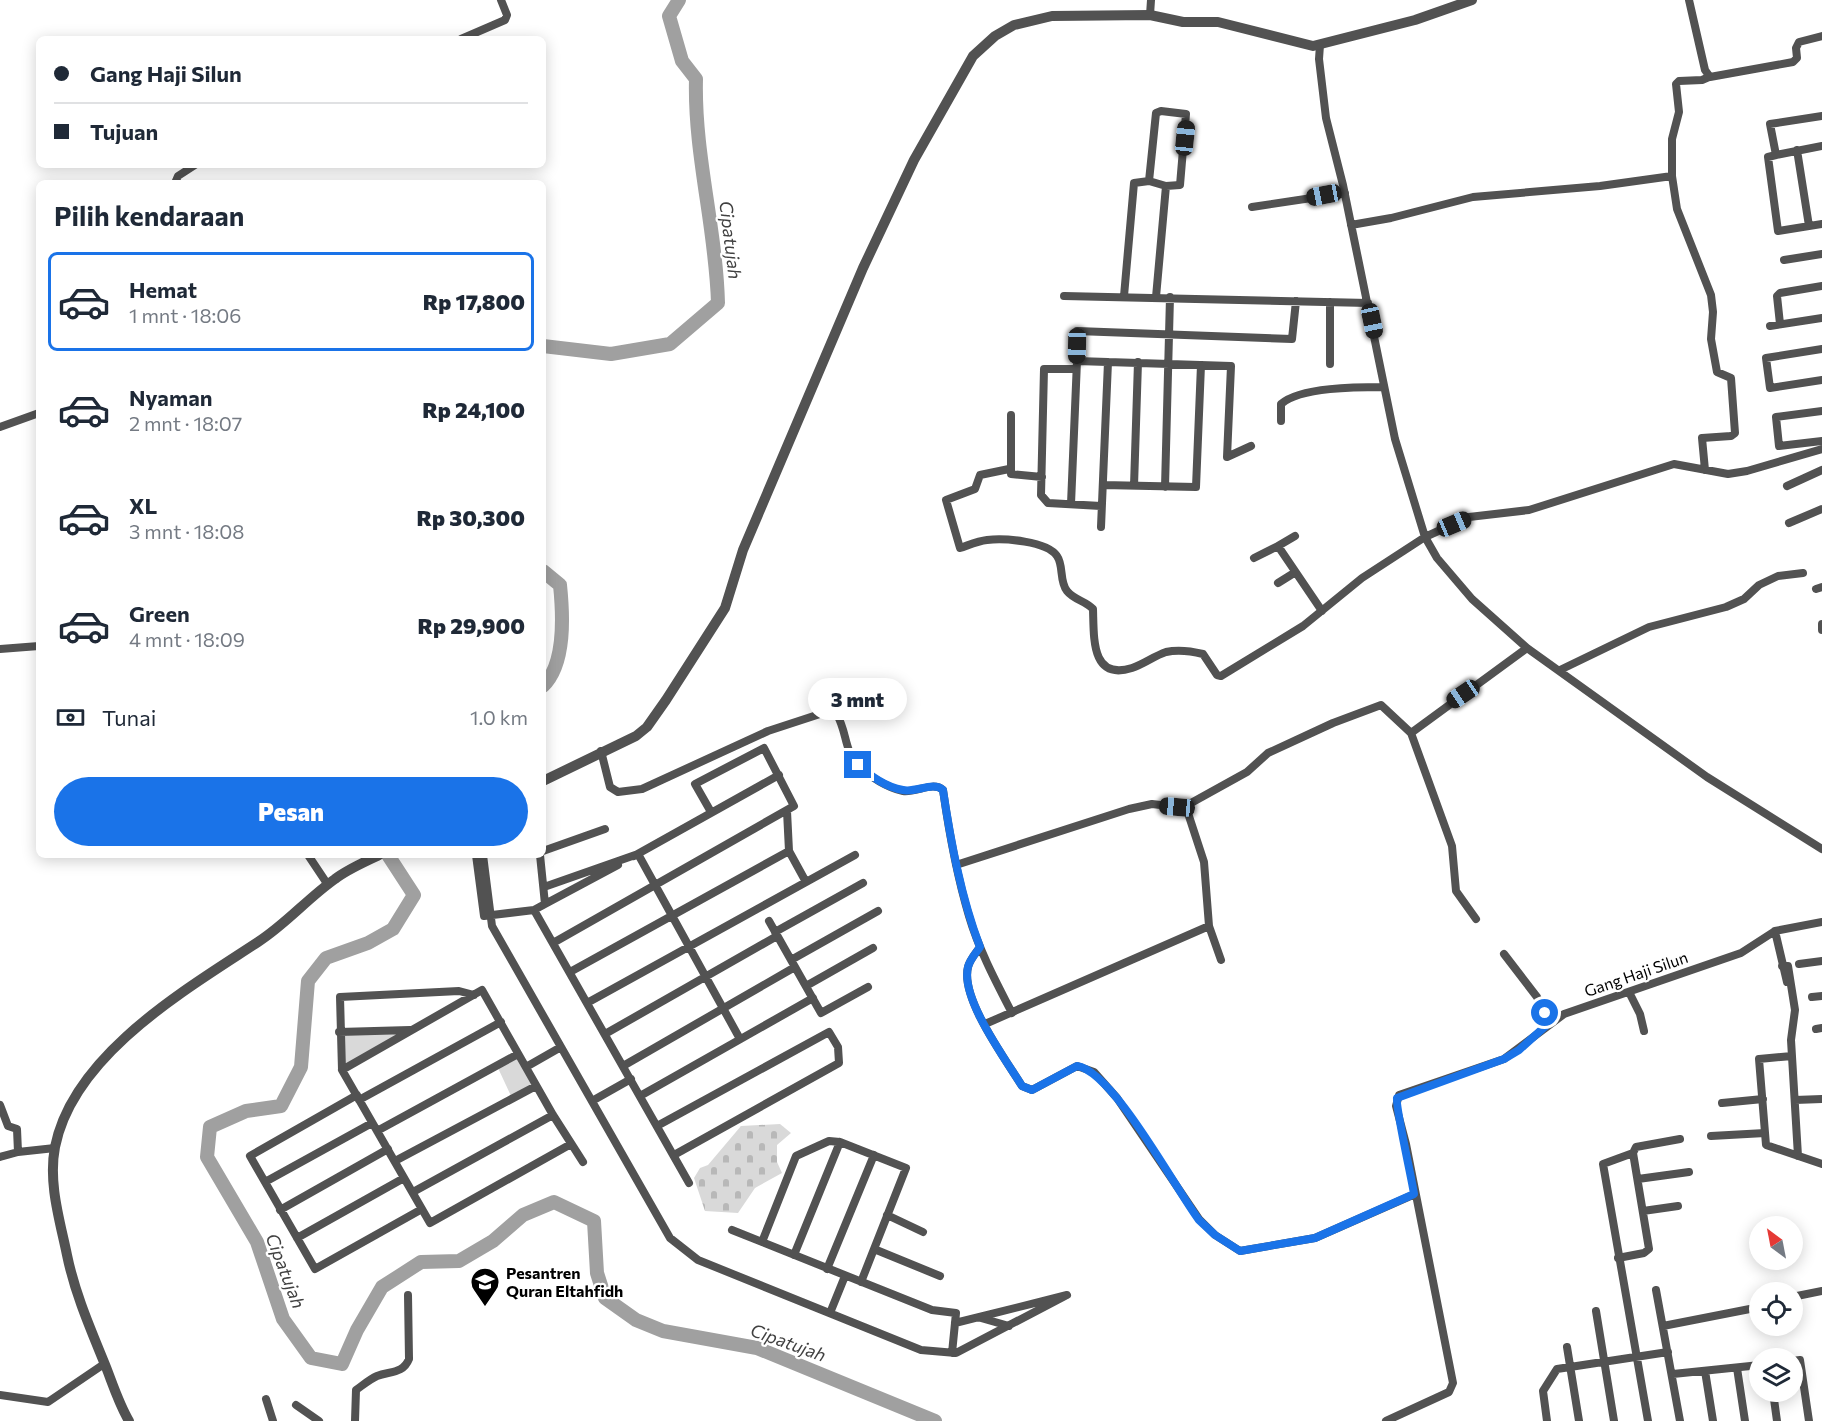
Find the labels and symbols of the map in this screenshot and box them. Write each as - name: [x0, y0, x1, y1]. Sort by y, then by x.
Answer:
- car: [1174, 119, 1196, 157]
- car: [1305, 183, 1343, 207]
- water label: Cipatujah: [715, 199, 747, 280]
- car: [1359, 302, 1385, 340]
- car: [1068, 328, 1086, 364]
- car: [1434, 509, 1474, 539]
- car: [1443, 676, 1483, 712]
- callout: 3 mnt: [808, 678, 908, 720]
- route end: [844, 751, 871, 778]
- car: [1158, 796, 1196, 818]
- street label: Gang Haji Silun: [1582, 947, 1690, 1000]
- route start: [1531, 999, 1558, 1026]
- north arrow: [1749, 1216, 1803, 1270]
- water label: Cipatujah: [262, 1230, 310, 1311]
- place label: Pesantren Quran Eltahfidh: [506, 1263, 623, 1300]
- school or university icon: Pesantren Quran Eltahfidh: [469, 1266, 501, 1308]
- water label: Cipatujah: [748, 1318, 829, 1366]

